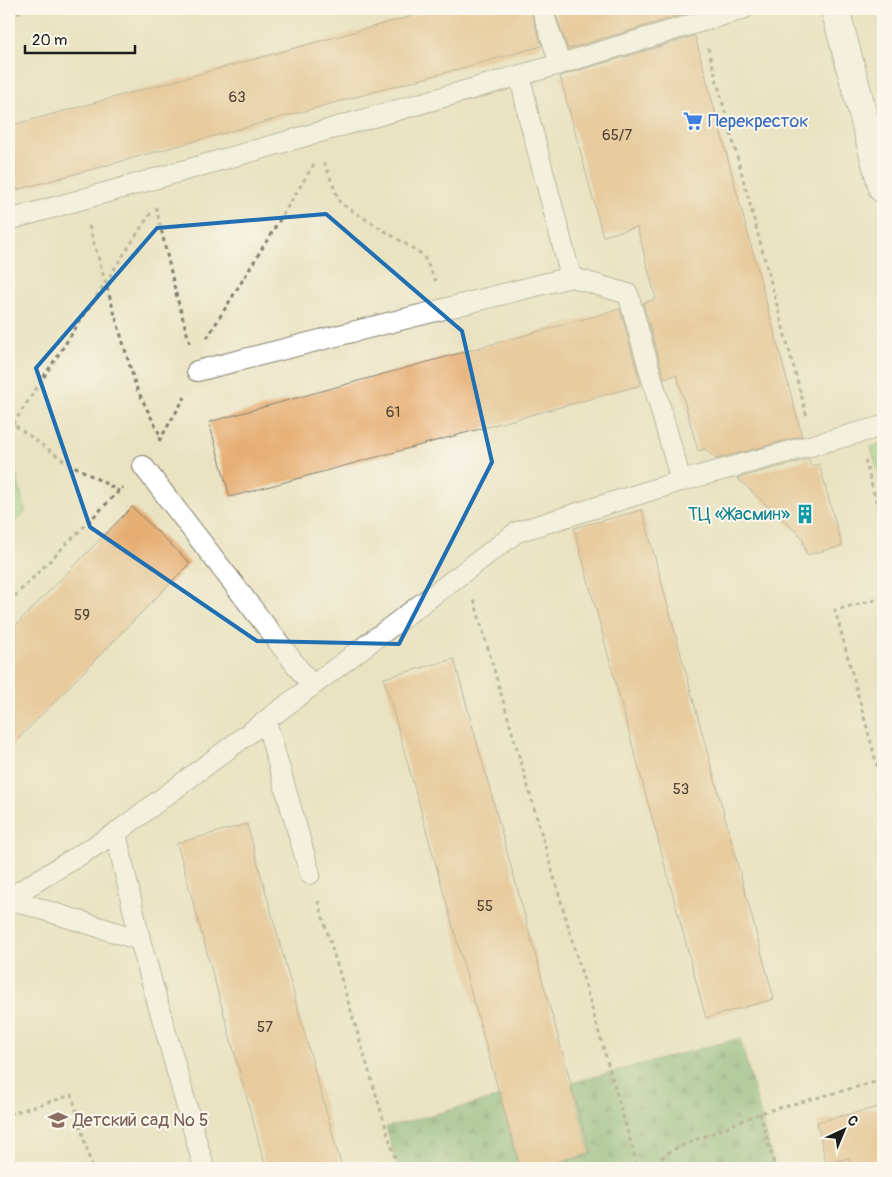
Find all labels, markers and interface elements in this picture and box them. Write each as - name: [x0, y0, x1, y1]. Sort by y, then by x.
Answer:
- scale bar: [25, 22, 135, 54]
- text: 20 m: [32, 31, 67, 50]
- house number: 63: [228, 88, 246, 107]
- supermarket icon: Перекресток: [682, 110, 704, 132]
- place label: Перекресток: [708, 110, 808, 133]
- house number: 65/7: [602, 126, 632, 145]
- house number: 61: [386, 403, 400, 422]
- place label: ТЦ «Жасмин»: [688, 503, 790, 526]
- building icon: ТЦ «Жасмин»: [794, 503, 816, 525]
- house number: 59: [74, 606, 90, 625]
- house number: 53: [673, 780, 689, 799]
- house number: 55: [477, 897, 493, 916]
- house number: 57: [257, 1018, 273, 1037]
- north arrow: [820, 1104, 870, 1154]
- school or university icon: Детский сад № 5: [47, 1109, 69, 1131]
- place label: Детский сад № 5: [72, 1109, 208, 1132]
- text: С: [844, 1112, 862, 1130]

